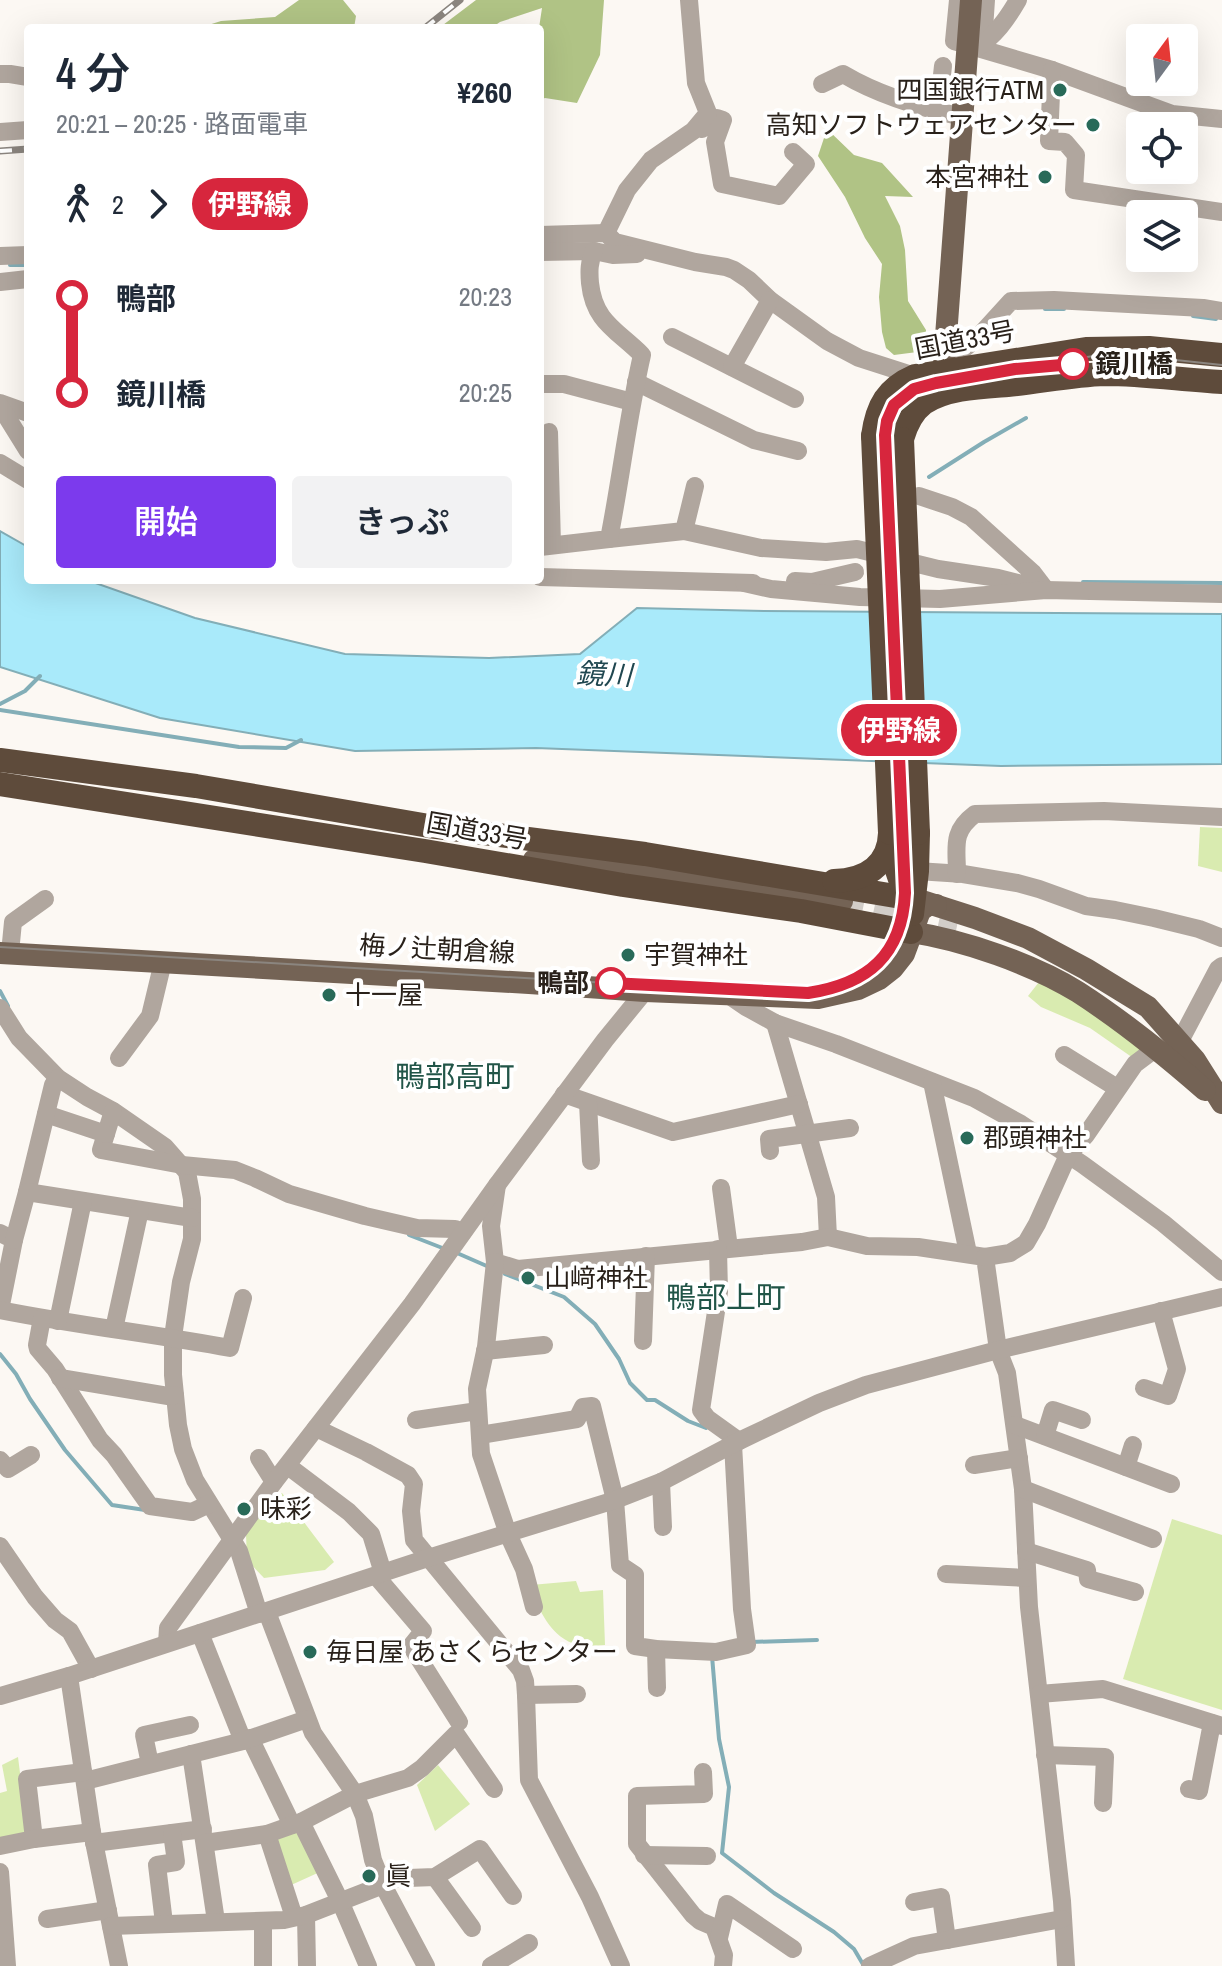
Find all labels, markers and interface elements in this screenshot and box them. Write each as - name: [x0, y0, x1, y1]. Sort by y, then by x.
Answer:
- north arrow: [1126, 24, 1198, 96]
- map controls: [1126, 24, 1198, 272]
- text: 4 分: [56, 43, 130, 103]
- text: ¥260: [457, 72, 512, 112]
- place label: 四国銀行ATM: [897, 72, 1044, 107]
- marker: 四国銀行ATM: [1051, 81, 1069, 99]
- text: 20:21 – 20:25 · 路面電車: [56, 106, 308, 141]
- place label: 高知ソフトウェアセンター: [766, 107, 1077, 142]
- button: locate: [1126, 112, 1198, 184]
- marker: 高知ソフトウェアセンター: [1084, 116, 1102, 134]
- place label: 本宮神社: [925, 159, 1029, 194]
- marker: 本宮神社: [1036, 168, 1054, 186]
- icon: walk: [56, 182, 100, 226]
- icon: forward: [136, 182, 180, 226]
- text: 伊野線: [208, 185, 292, 223]
- text: 2: [112, 187, 124, 222]
- button: layers: [1126, 200, 1198, 272]
- text: 鴨部: [116, 278, 176, 318]
- text: 20:23: [459, 279, 512, 314]
- street label: 国道33号: [912, 313, 1018, 366]
- place label: 鏡川橋: [1095, 346, 1173, 381]
- marker: 鏡川橋: [1058, 349, 1088, 379]
- text: 鏡川橋: [116, 374, 206, 414]
- text: 20:25: [459, 375, 512, 410]
- button: 開始: [56, 476, 276, 568]
- button: きっぷ: [292, 476, 512, 568]
- water label: 鏡川: [575, 654, 636, 694]
- line badge: 伊野線: [853, 704, 945, 756]
- text: 伊野線: [857, 711, 941, 749]
- street label: 国道33号: [424, 804, 530, 857]
- street label: 梅ノ辻朝倉線: [358, 927, 516, 970]
- place label: 宇賀神社: [644, 937, 748, 972]
- marker: 宇賀神社: [619, 946, 637, 964]
- place label: 鴨部: [537, 965, 589, 1000]
- marker: 鴨部: [596, 968, 626, 998]
- place label: 十一屋: [345, 977, 423, 1012]
- marker: 十一屋: [320, 986, 338, 1004]
- district label: 鴨部高町: [395, 1056, 515, 1096]
- place label: 郡頭神社: [983, 1120, 1087, 1155]
- marker: 郡頭神社: [958, 1129, 976, 1147]
- place label: 山﨑神社: [544, 1260, 648, 1295]
- marker: 山﨑神社: [519, 1269, 537, 1287]
- district label: 鴨部上町: [666, 1277, 786, 1317]
- place label: 味彩: [260, 1491, 312, 1526]
- marker: 味彩: [235, 1500, 253, 1518]
- place label: 毎日屋 あさくらセンター: [326, 1634, 618, 1669]
- marker: 毎日屋 あさくらセンター: [301, 1643, 319, 1661]
- place label: 眞: [385, 1858, 411, 1893]
- marker: 眞: [360, 1867, 378, 1885]

